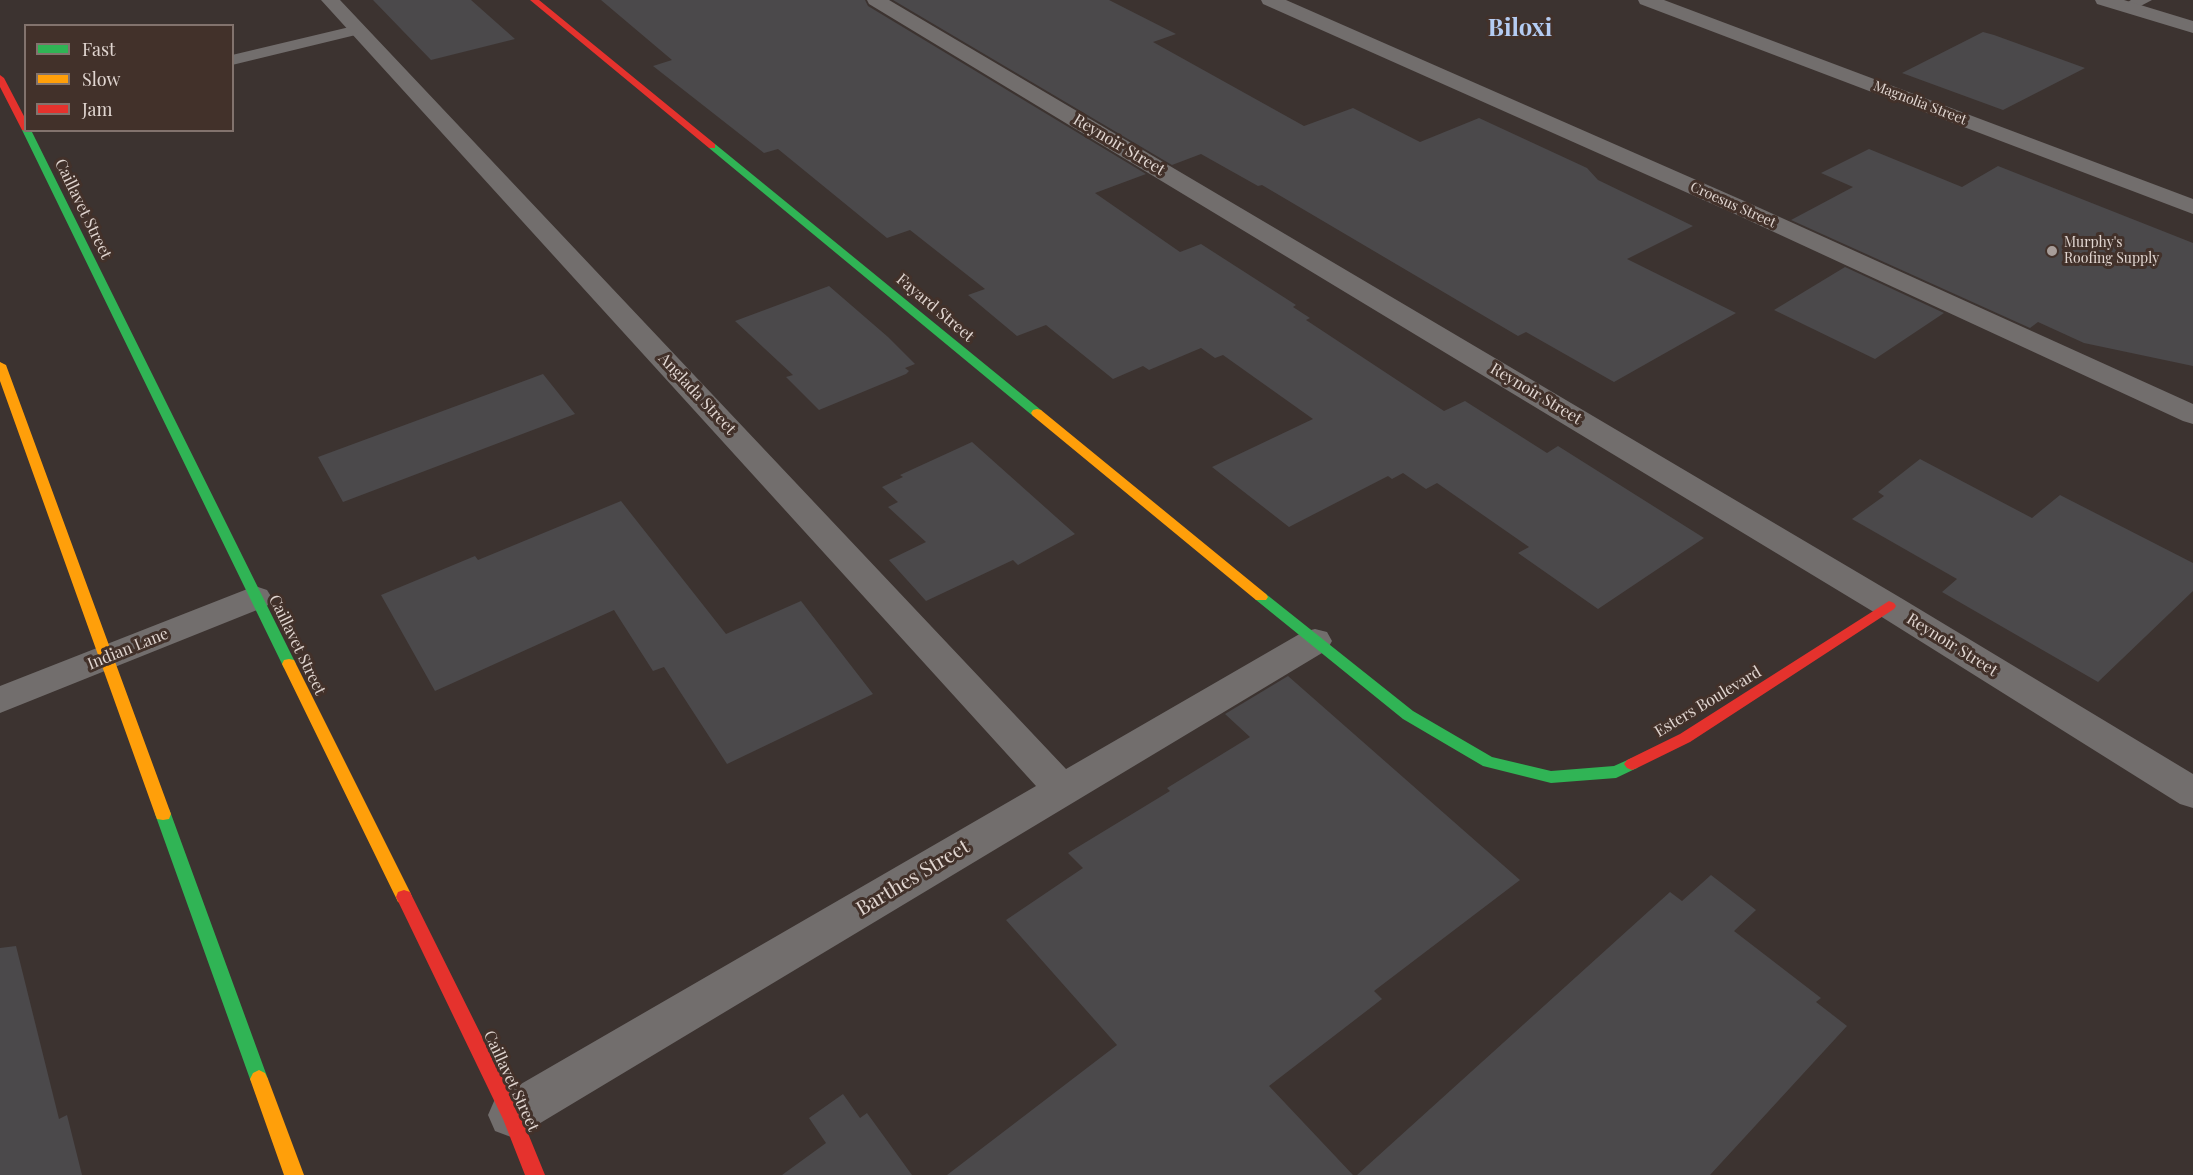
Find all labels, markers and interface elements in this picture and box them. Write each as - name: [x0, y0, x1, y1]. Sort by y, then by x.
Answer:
- district label: Biloxi: [1488, 15, 1552, 43]
- legend: [24, 24, 234, 132]
- text: Fast: [82, 37, 115, 61]
- text: Slow: [82, 67, 120, 91]
- street label: Magnolia Street: [1871, 78, 1969, 128]
- text: Jam: [82, 97, 112, 121]
- street label: Reynoir Street: [1070, 110, 1168, 180]
- street label: Caillavet Street: [50, 156, 116, 262]
- street label: Croesus Street: [1688, 179, 1778, 231]
- place label: Murphy's Roofing Supply: [2064, 235, 2159, 268]
- marker: Murphy's Roofing Supply: [2045, 244, 2059, 258]
- street label: Fayard Street: [892, 270, 978, 346]
- street label: Anglada Street: [654, 349, 740, 439]
- street label: Reynoir Street: [1487, 359, 1585, 429]
- street label: Caillavet Street: [264, 592, 330, 698]
- street label: Reynoir Street: [1903, 609, 2001, 681]
- street label: Indian Lane: [85, 624, 171, 674]
- street label: Esters Boulevard: [1651, 663, 1765, 741]
- street label: Barthes Street: [852, 835, 974, 921]
- street label: Caillavet Street: [479, 1028, 543, 1134]

